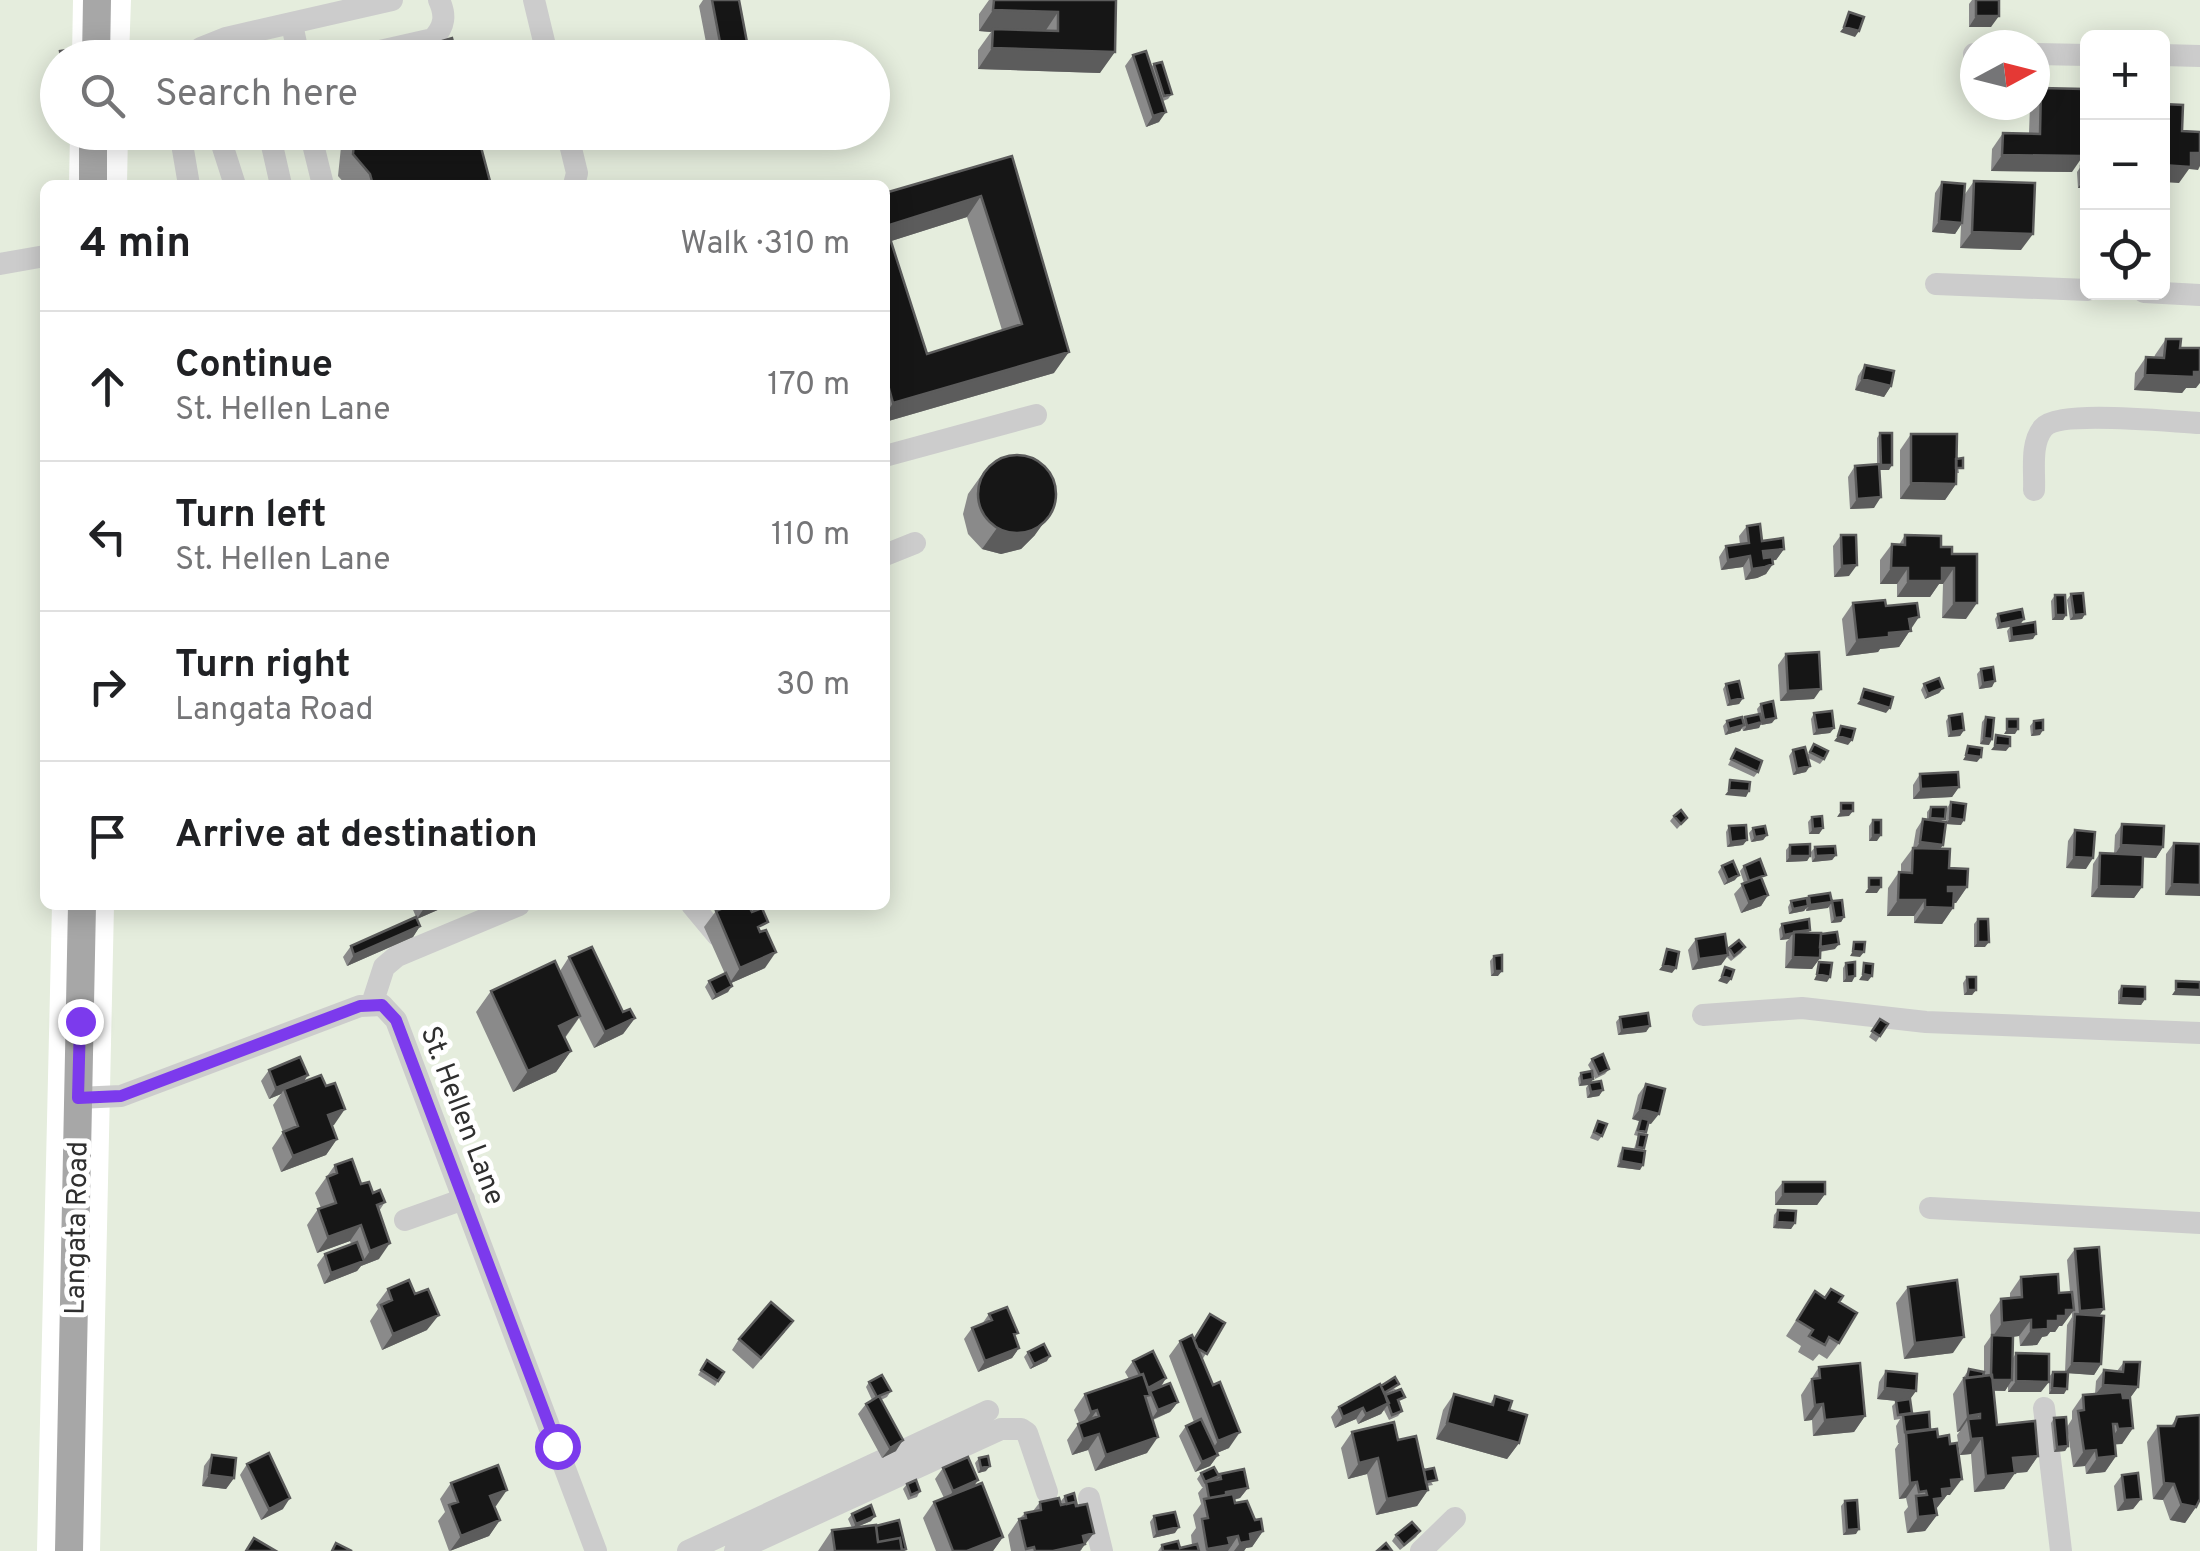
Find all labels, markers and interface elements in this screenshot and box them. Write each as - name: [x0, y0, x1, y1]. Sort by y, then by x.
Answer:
- north arrow: [1960, 30, 2050, 120]
- map controls: [2080, 30, 2170, 300]
- button: +: [2080, 30, 2170, 120]
- search box: [40, 40, 890, 150]
- icon: search: [75, 68, 130, 123]
- text: Search here: [155, 71, 358, 120]
- button: −: [2080, 120, 2170, 210]
- button: locate: [2080, 210, 2170, 300]
- text: 4 min: [80, 219, 191, 272]
- text: Walk · 310 m: [680, 225, 850, 265]
- text: Continue: [175, 342, 333, 391]
- icon: ahead: [80, 359, 135, 414]
- text: 170 m: [767, 366, 850, 406]
- text: St. Hellen Lane: [175, 391, 390, 431]
- text: Turn left: [175, 492, 327, 541]
- icon: left: [80, 509, 135, 564]
- text: 110 m: [771, 516, 850, 556]
- text: St. Hellen Lane: [175, 541, 390, 581]
- text: Turn right: [175, 642, 350, 691]
- icon: right: [80, 659, 135, 714]
- text: 30 m: [776, 666, 850, 706]
- text: Langata Road: [175, 691, 373, 731]
- icon: arrive: [80, 809, 135, 864]
- text: Arrive at destination: [175, 812, 538, 861]
- route end: [58, 999, 104, 1045]
- street label: St. Hellen Lane: [411, 1022, 512, 1211]
- street label: Langata Road: [58, 1141, 98, 1315]
- route start: [535, 1424, 581, 1470]

